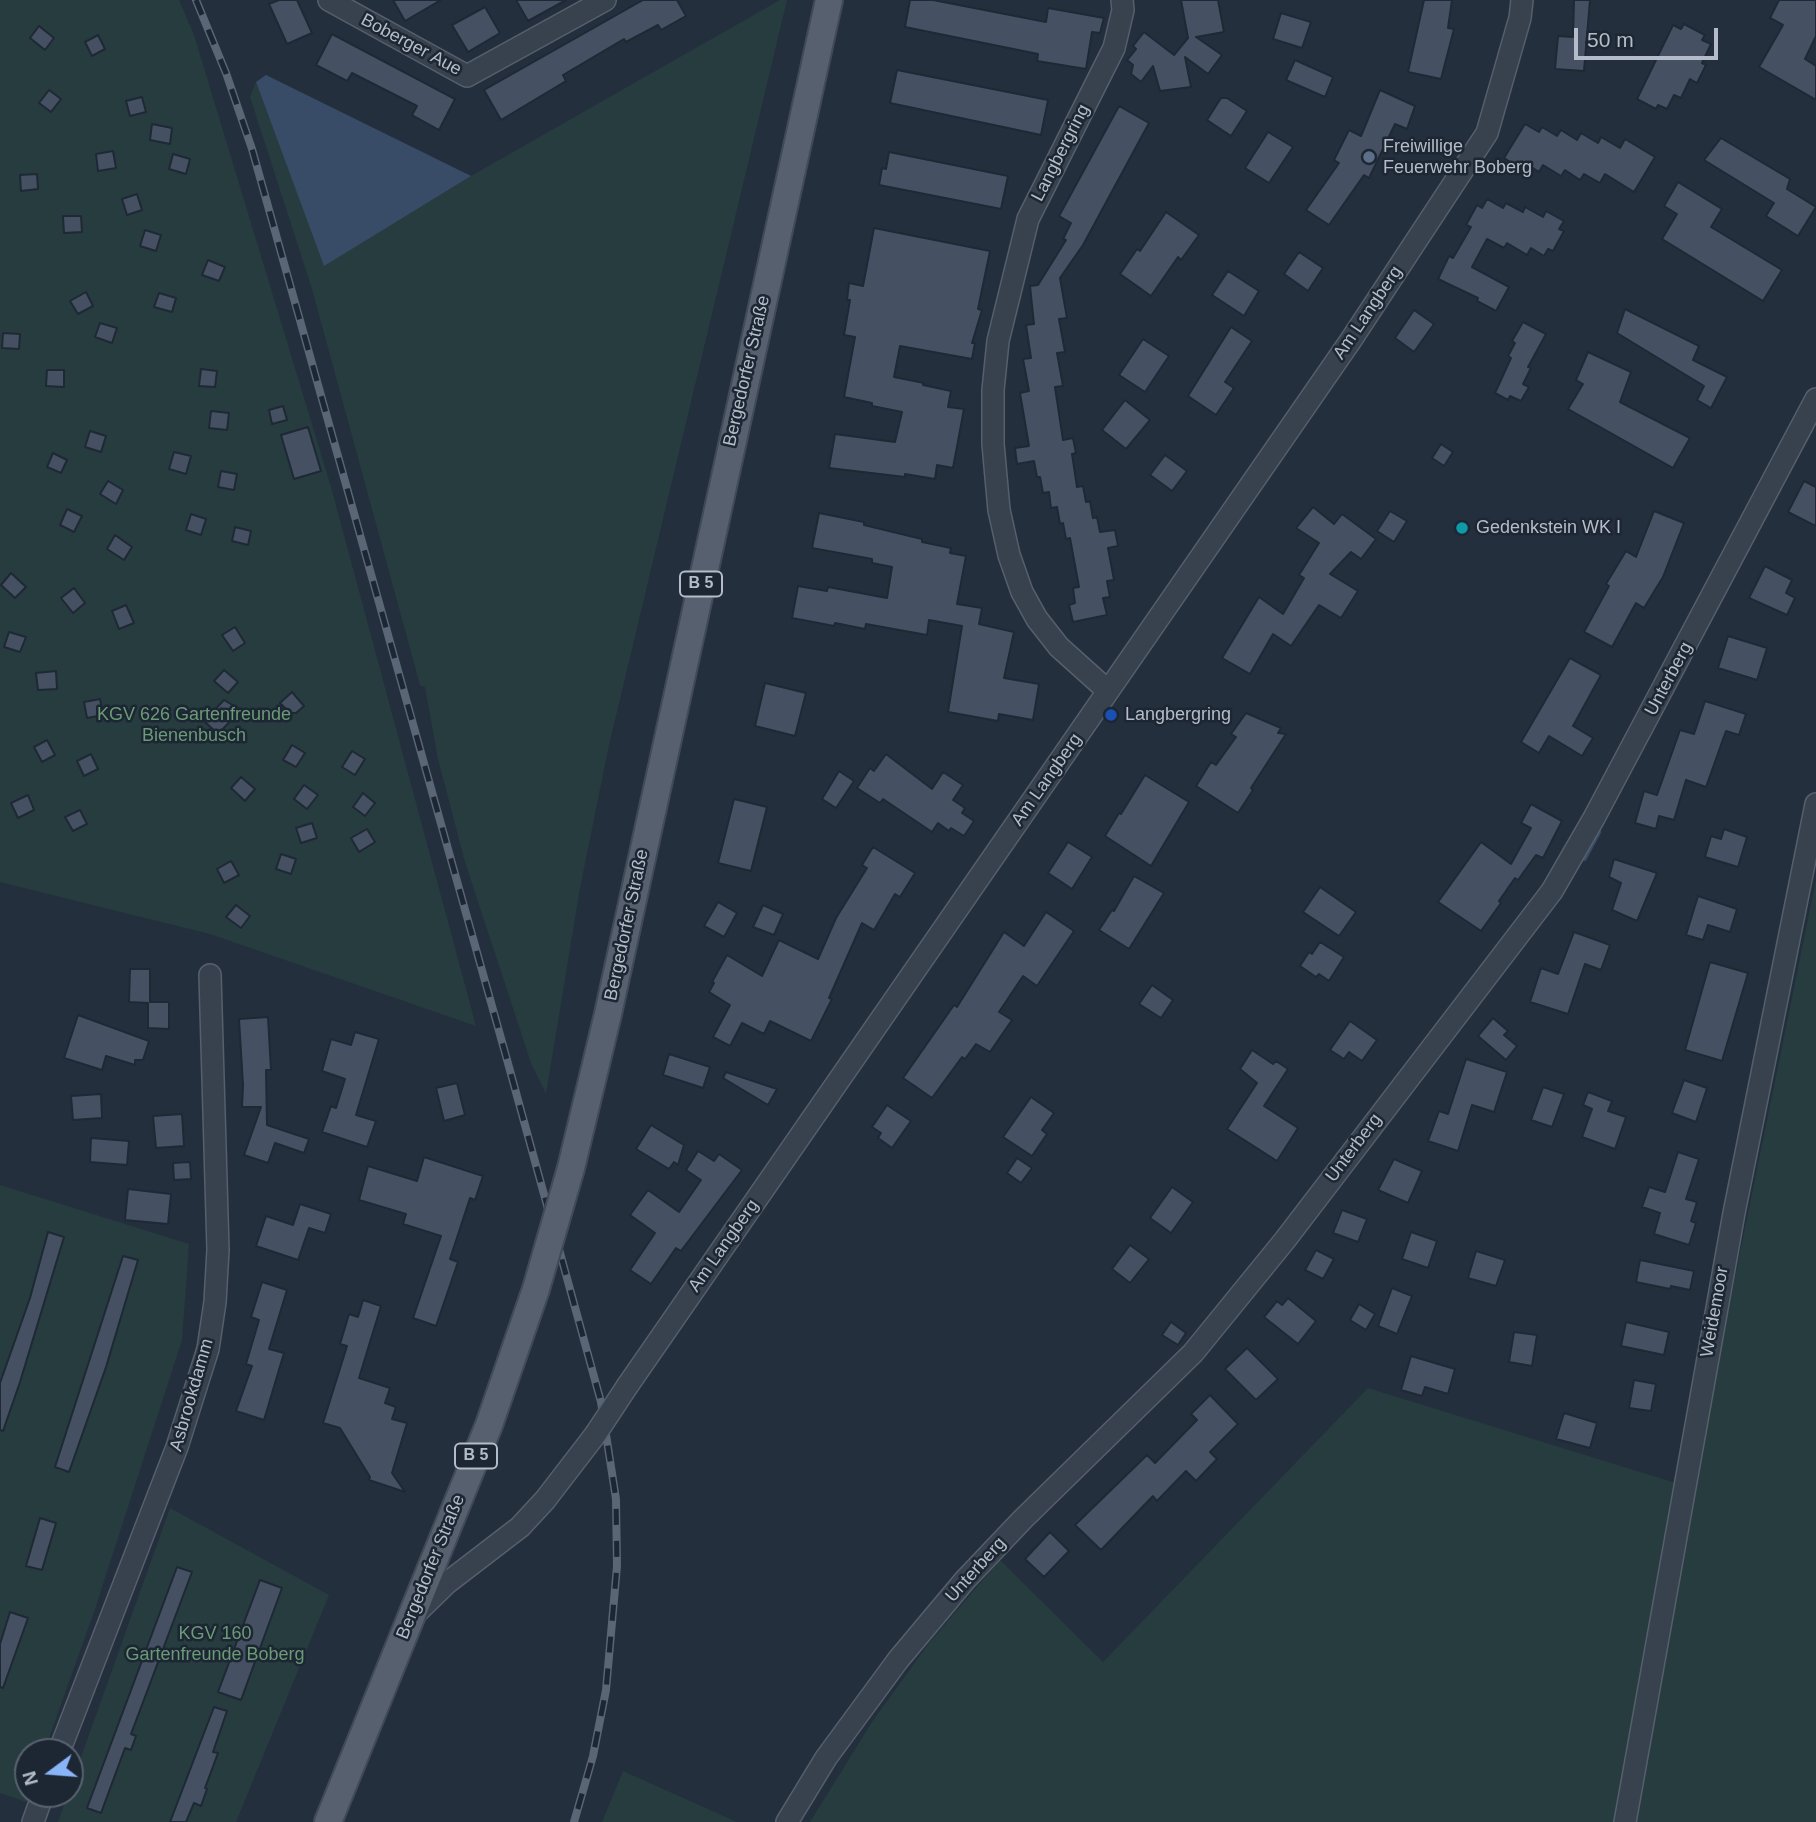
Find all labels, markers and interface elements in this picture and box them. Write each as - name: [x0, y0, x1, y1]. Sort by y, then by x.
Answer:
- street label: Boberger Aue: [357, 9, 465, 81]
- scale bar: [1578, 14, 1722, 58]
- text: 50 m: [1587, 28, 1634, 51]
- street label: Langbergring: [1027, 101, 1095, 205]
- place label: Freiwillige Feuerwehr Boberg: [1383, 136, 1532, 178]
- marker: Freiwillige Feuerwehr Boberg: [1361, 149, 1377, 165]
- street label: Am Langberg: [1329, 262, 1407, 364]
- street label: Bergedorfer Straße: [719, 294, 775, 448]
- place label: Gedenkstein WK I: [1476, 517, 1621, 539]
- marker: Gedenkstein WK I: [1454, 520, 1470, 536]
- road number: B 5: [680, 572, 722, 596]
- street label: Unterberg: [1641, 639, 1697, 719]
- park label: KGV 626 Gartenfreunde Bienenbusch: [97, 704, 291, 746]
- place label: Langbergring: [1125, 704, 1231, 726]
- marker: Langbergring: [1103, 707, 1119, 723]
- street label: Am Langberg: [1007, 730, 1087, 830]
- street label: Bergedorfer Straße: [600, 847, 654, 1003]
- street label: Unterberg: [1321, 1110, 1387, 1186]
- street label: Am Langberg: [684, 1196, 764, 1296]
- street label: Weidemoor: [1696, 1265, 1734, 1359]
- street label: Asbrookdamm: [166, 1336, 218, 1454]
- road number: B 5: [455, 1444, 497, 1468]
- street label: Bergedorfer Straße: [392, 1492, 470, 1642]
- street label: Unterberg: [941, 1533, 1011, 1607]
- park label: KGV 160 Gartenfreunde Boberg: [125, 1623, 305, 1666]
- north arrow: [14, 1738, 84, 1808]
- text: N: [18, 1769, 42, 1788]

